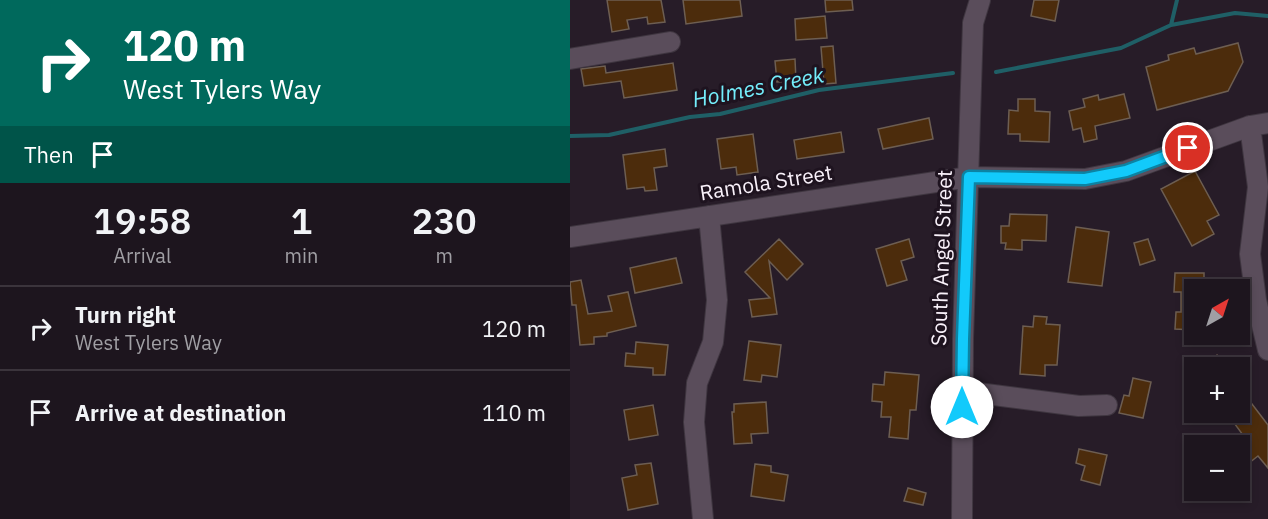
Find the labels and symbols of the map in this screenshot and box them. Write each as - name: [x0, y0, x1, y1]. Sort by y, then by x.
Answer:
- water label: Holmes Creek: [690, 59, 827, 113]
- pin: [1162, 122, 1213, 173]
- street label: Ramola Street: [697, 158, 834, 206]
- street label: South Angel Street: [924, 169, 958, 347]
- north arrow: [1184, 279, 1250, 345]
- position arrow: [930, 375, 994, 439]

